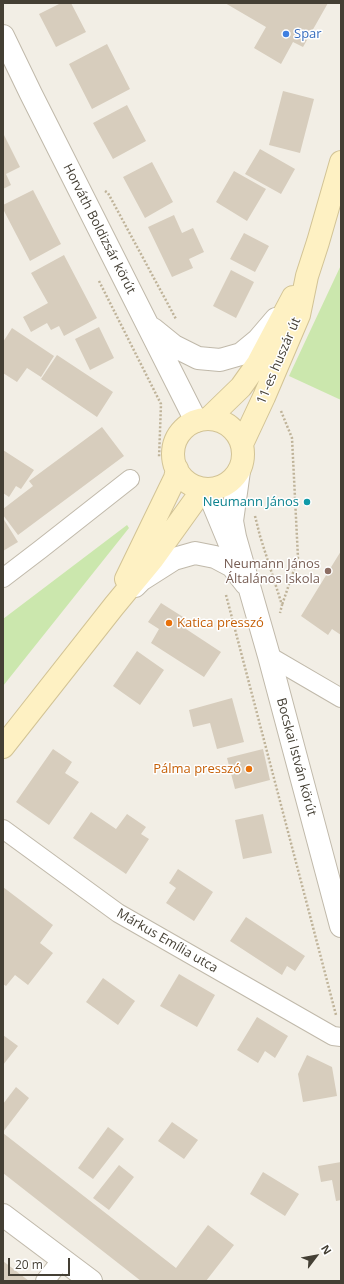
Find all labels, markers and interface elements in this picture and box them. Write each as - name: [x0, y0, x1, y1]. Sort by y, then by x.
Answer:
- place label: Spar: [294, 26, 322, 42]
- marker: Spar: [281, 29, 291, 39]
- street label: Horváth Boldizsár körút: [59, 161, 139, 297]
- street label: 11-es huszár út: [254, 315, 304, 407]
- place label: Neumann János: [203, 494, 299, 510]
- marker: Neumann János: [302, 497, 312, 507]
- place label: Neumann János Általános Iskola: [224, 556, 320, 587]
- marker: Neumann János Általános Iskola: [323, 566, 333, 576]
- place label: Katica presszó: [177, 615, 264, 631]
- marker: Katica presszó: [164, 618, 174, 628]
- street label: Bocskai István körút: [273, 696, 319, 818]
- place label: Pálma presszó: [153, 761, 241, 777]
- marker: Pálma presszó: [244, 764, 254, 774]
- street label: Márkus Emília utca: [114, 906, 220, 976]
- north arrow: [296, 1236, 336, 1276]
- text: N: [318, 1242, 335, 1257]
- scale bar: [10, 1250, 72, 1276]
- text: 20 m: [15, 1256, 43, 1273]

